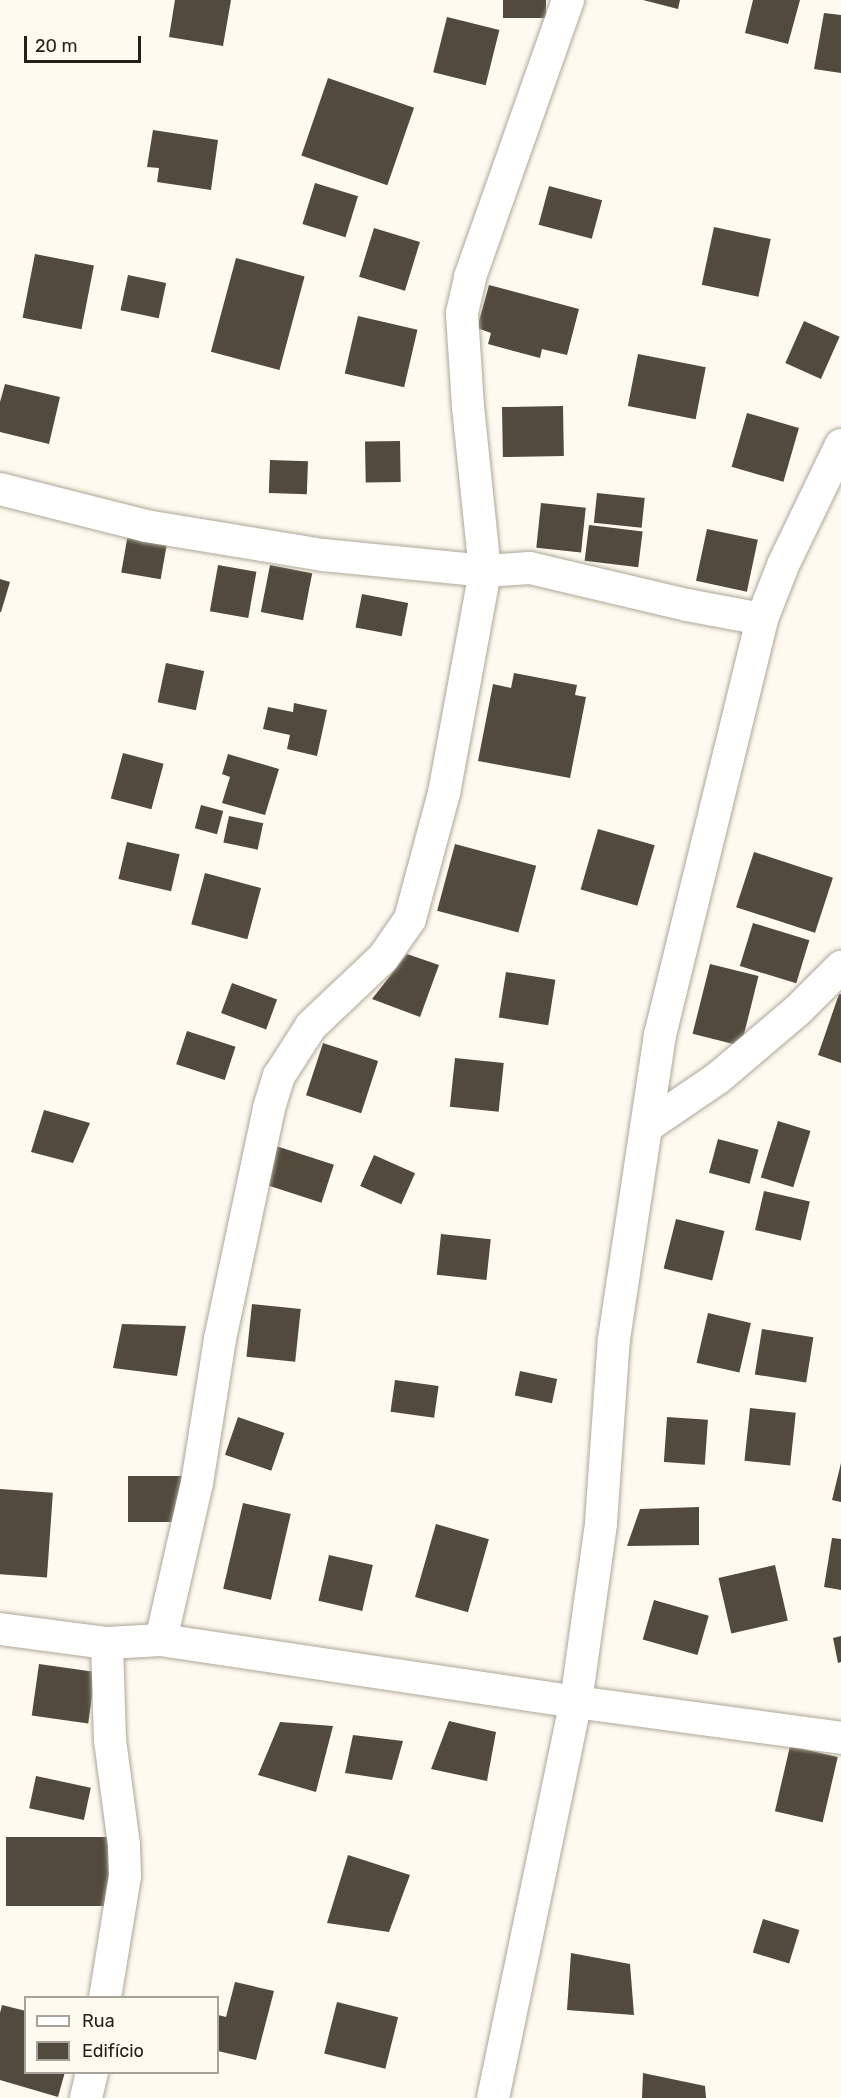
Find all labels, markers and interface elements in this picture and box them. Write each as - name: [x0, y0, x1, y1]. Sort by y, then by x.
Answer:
- scale bar: [27, 24, 144, 62]
- text: 20 m: [35, 35, 77, 57]
- legend: [24, 1996, 219, 2074]
- text: Rua: [82, 2010, 115, 2032]
- text: Edifício: [82, 2040, 144, 2062]

